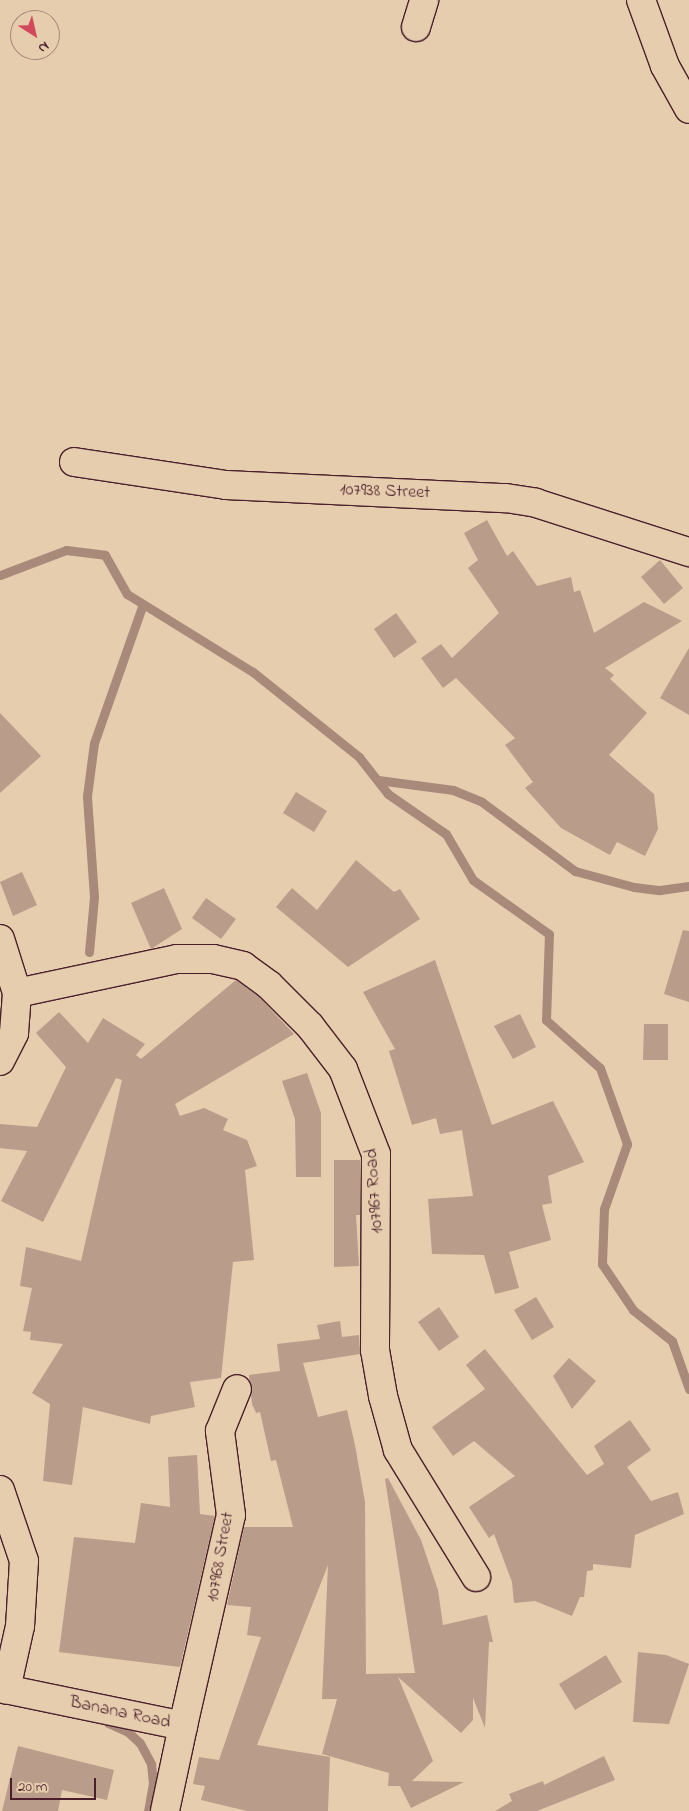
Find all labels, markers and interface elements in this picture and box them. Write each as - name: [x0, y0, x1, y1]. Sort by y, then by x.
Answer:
- north arrow: [10, 10, 60, 60]
- text: N: [33, 36, 53, 58]
- street label: 107938 Street: [339, 480, 431, 504]
- street label: 107967 Road: [361, 1148, 389, 1234]
- street label: 107968 Street: [202, 1510, 240, 1604]
- street label: Banana Road: [68, 1692, 172, 1734]
- scale bar: [12, 1768, 99, 1800]
- text: 20 m: [18, 1776, 47, 1798]

